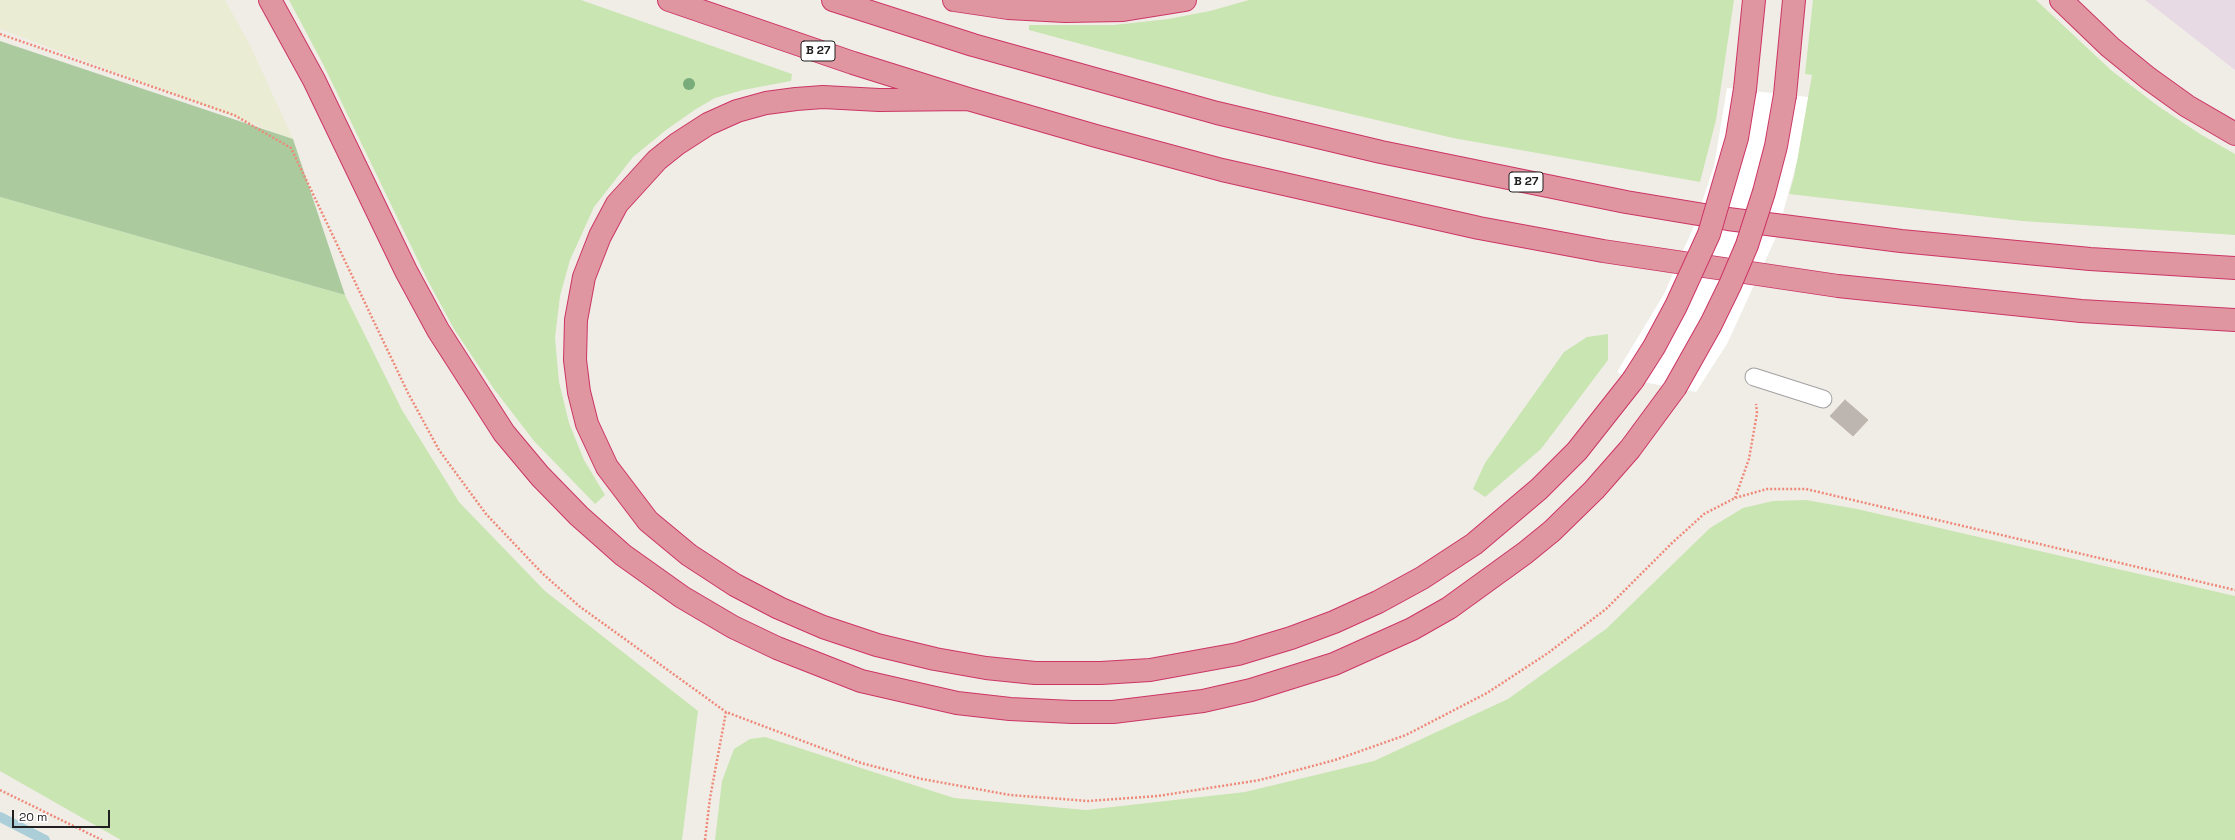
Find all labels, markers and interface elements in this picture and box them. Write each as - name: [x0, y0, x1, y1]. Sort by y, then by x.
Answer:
- road number: B 27: [801, 41, 835, 61]
- road number: B 27: [1509, 172, 1543, 192]
- scale bar: [14, 802, 112, 828]
- text: 20 m: [19, 809, 47, 825]

